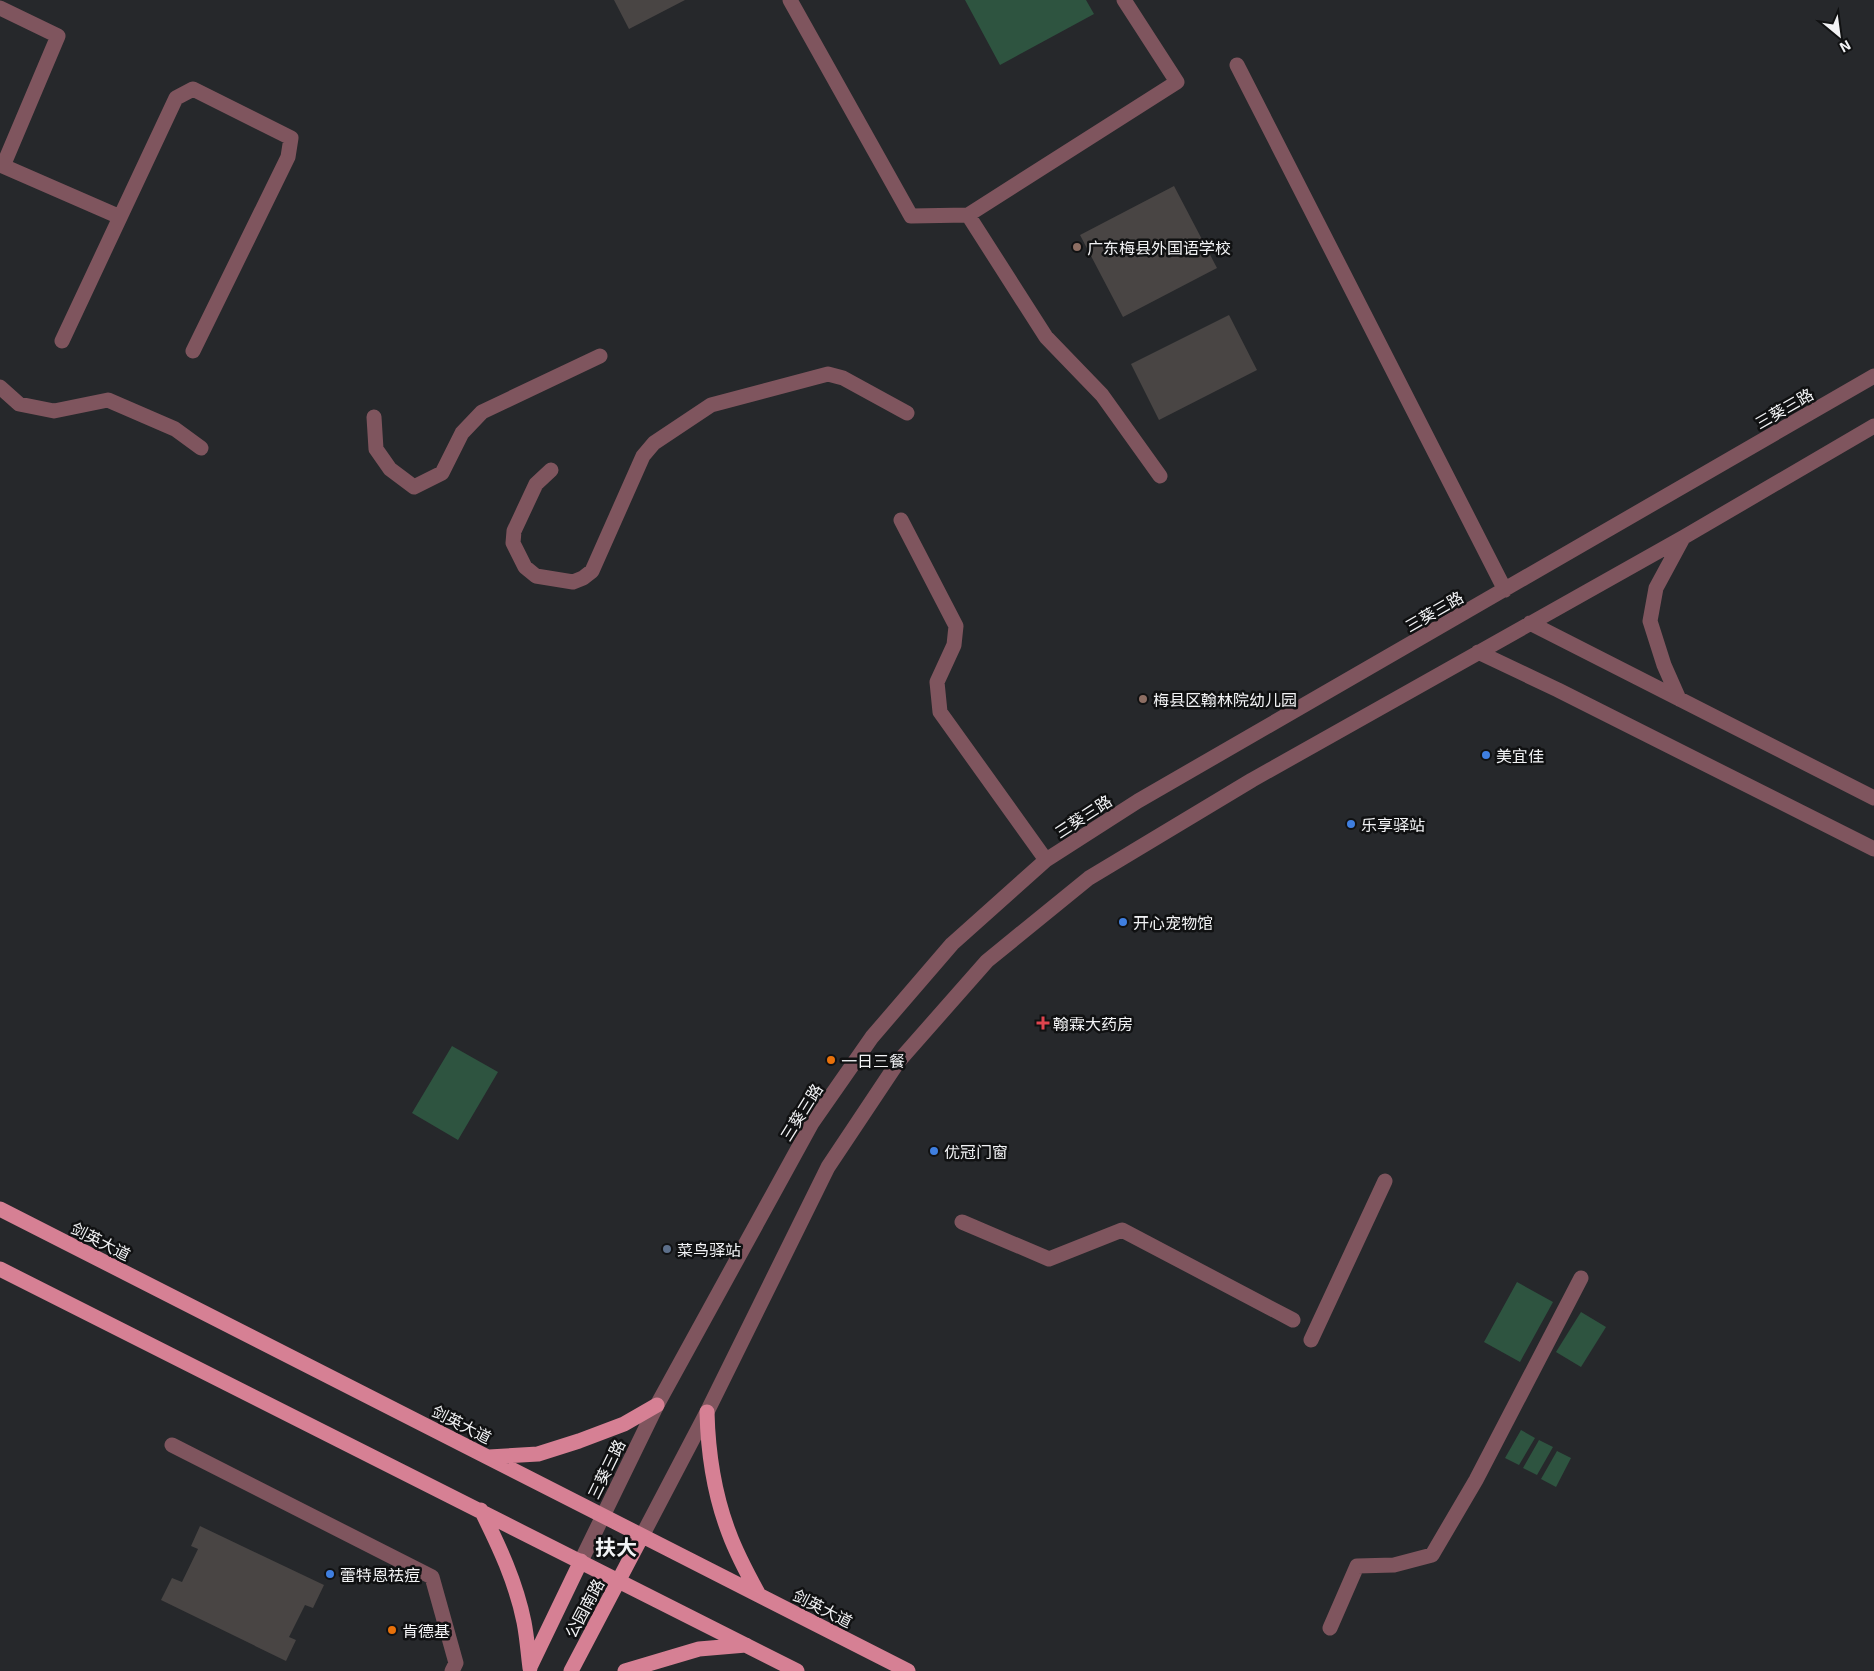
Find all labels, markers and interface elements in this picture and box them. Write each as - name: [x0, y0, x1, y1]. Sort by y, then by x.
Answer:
- north arrow: [1814, 10, 1864, 60]
- text: N: [1837, 37, 1854, 57]
- place label: 广东梅县外国语学校: [1087, 238, 1231, 257]
- marker: 广东梅县外国语学校: [1071, 241, 1083, 253]
- street label: 三葵三路: [1752, 384, 1816, 432]
- street label: 三葵三路: [1402, 587, 1466, 635]
- place label: 梅县区翰林院幼儿园: [1153, 690, 1297, 709]
- marker: 梅县区翰林院幼儿园: [1137, 693, 1149, 705]
- place label: 美宜佳: [1496, 746, 1544, 765]
- marker: 美宜佳: [1480, 749, 1492, 761]
- street label: 三葵三路: [1051, 791, 1115, 841]
- place label: 乐享驿站: [1361, 815, 1425, 834]
- marker: 乐享驿站: [1345, 818, 1357, 830]
- place label: 开心宠物馆: [1133, 913, 1213, 932]
- marker: 开心宠物馆: [1117, 916, 1129, 928]
- place label: 翰霖大药房: [1053, 1014, 1133, 1033]
- marker: 翰霖大药房: [1037, 1017, 1049, 1029]
- place label: 一日三餐: [841, 1051, 905, 1070]
- marker: 一日三餐: [825, 1054, 837, 1066]
- street label: 三葵三路: [776, 1080, 826, 1144]
- place label: 优冠门窗: [944, 1142, 1008, 1161]
- marker: 优冠门窗: [928, 1145, 940, 1157]
- street label: 剑英大道: [68, 1218, 134, 1264]
- place label: 菜鸟驿站: [677, 1240, 741, 1259]
- marker: 菜鸟驿站: [661, 1243, 673, 1255]
- street label: 剑英大道: [429, 1401, 495, 1447]
- street label: 三葵三路: [583, 1436, 629, 1502]
- district label: 扶大: [595, 1534, 637, 1559]
- place label: 蕾特恩祛痘: [340, 1565, 420, 1584]
- marker: 蕾特恩祛痘: [324, 1568, 336, 1580]
- street label: 公园南路: [561, 1575, 607, 1641]
- street label: 剑英大道: [790, 1585, 856, 1631]
- place label: 肯德基: [402, 1621, 450, 1640]
- marker: 肯德基: [386, 1624, 398, 1636]

